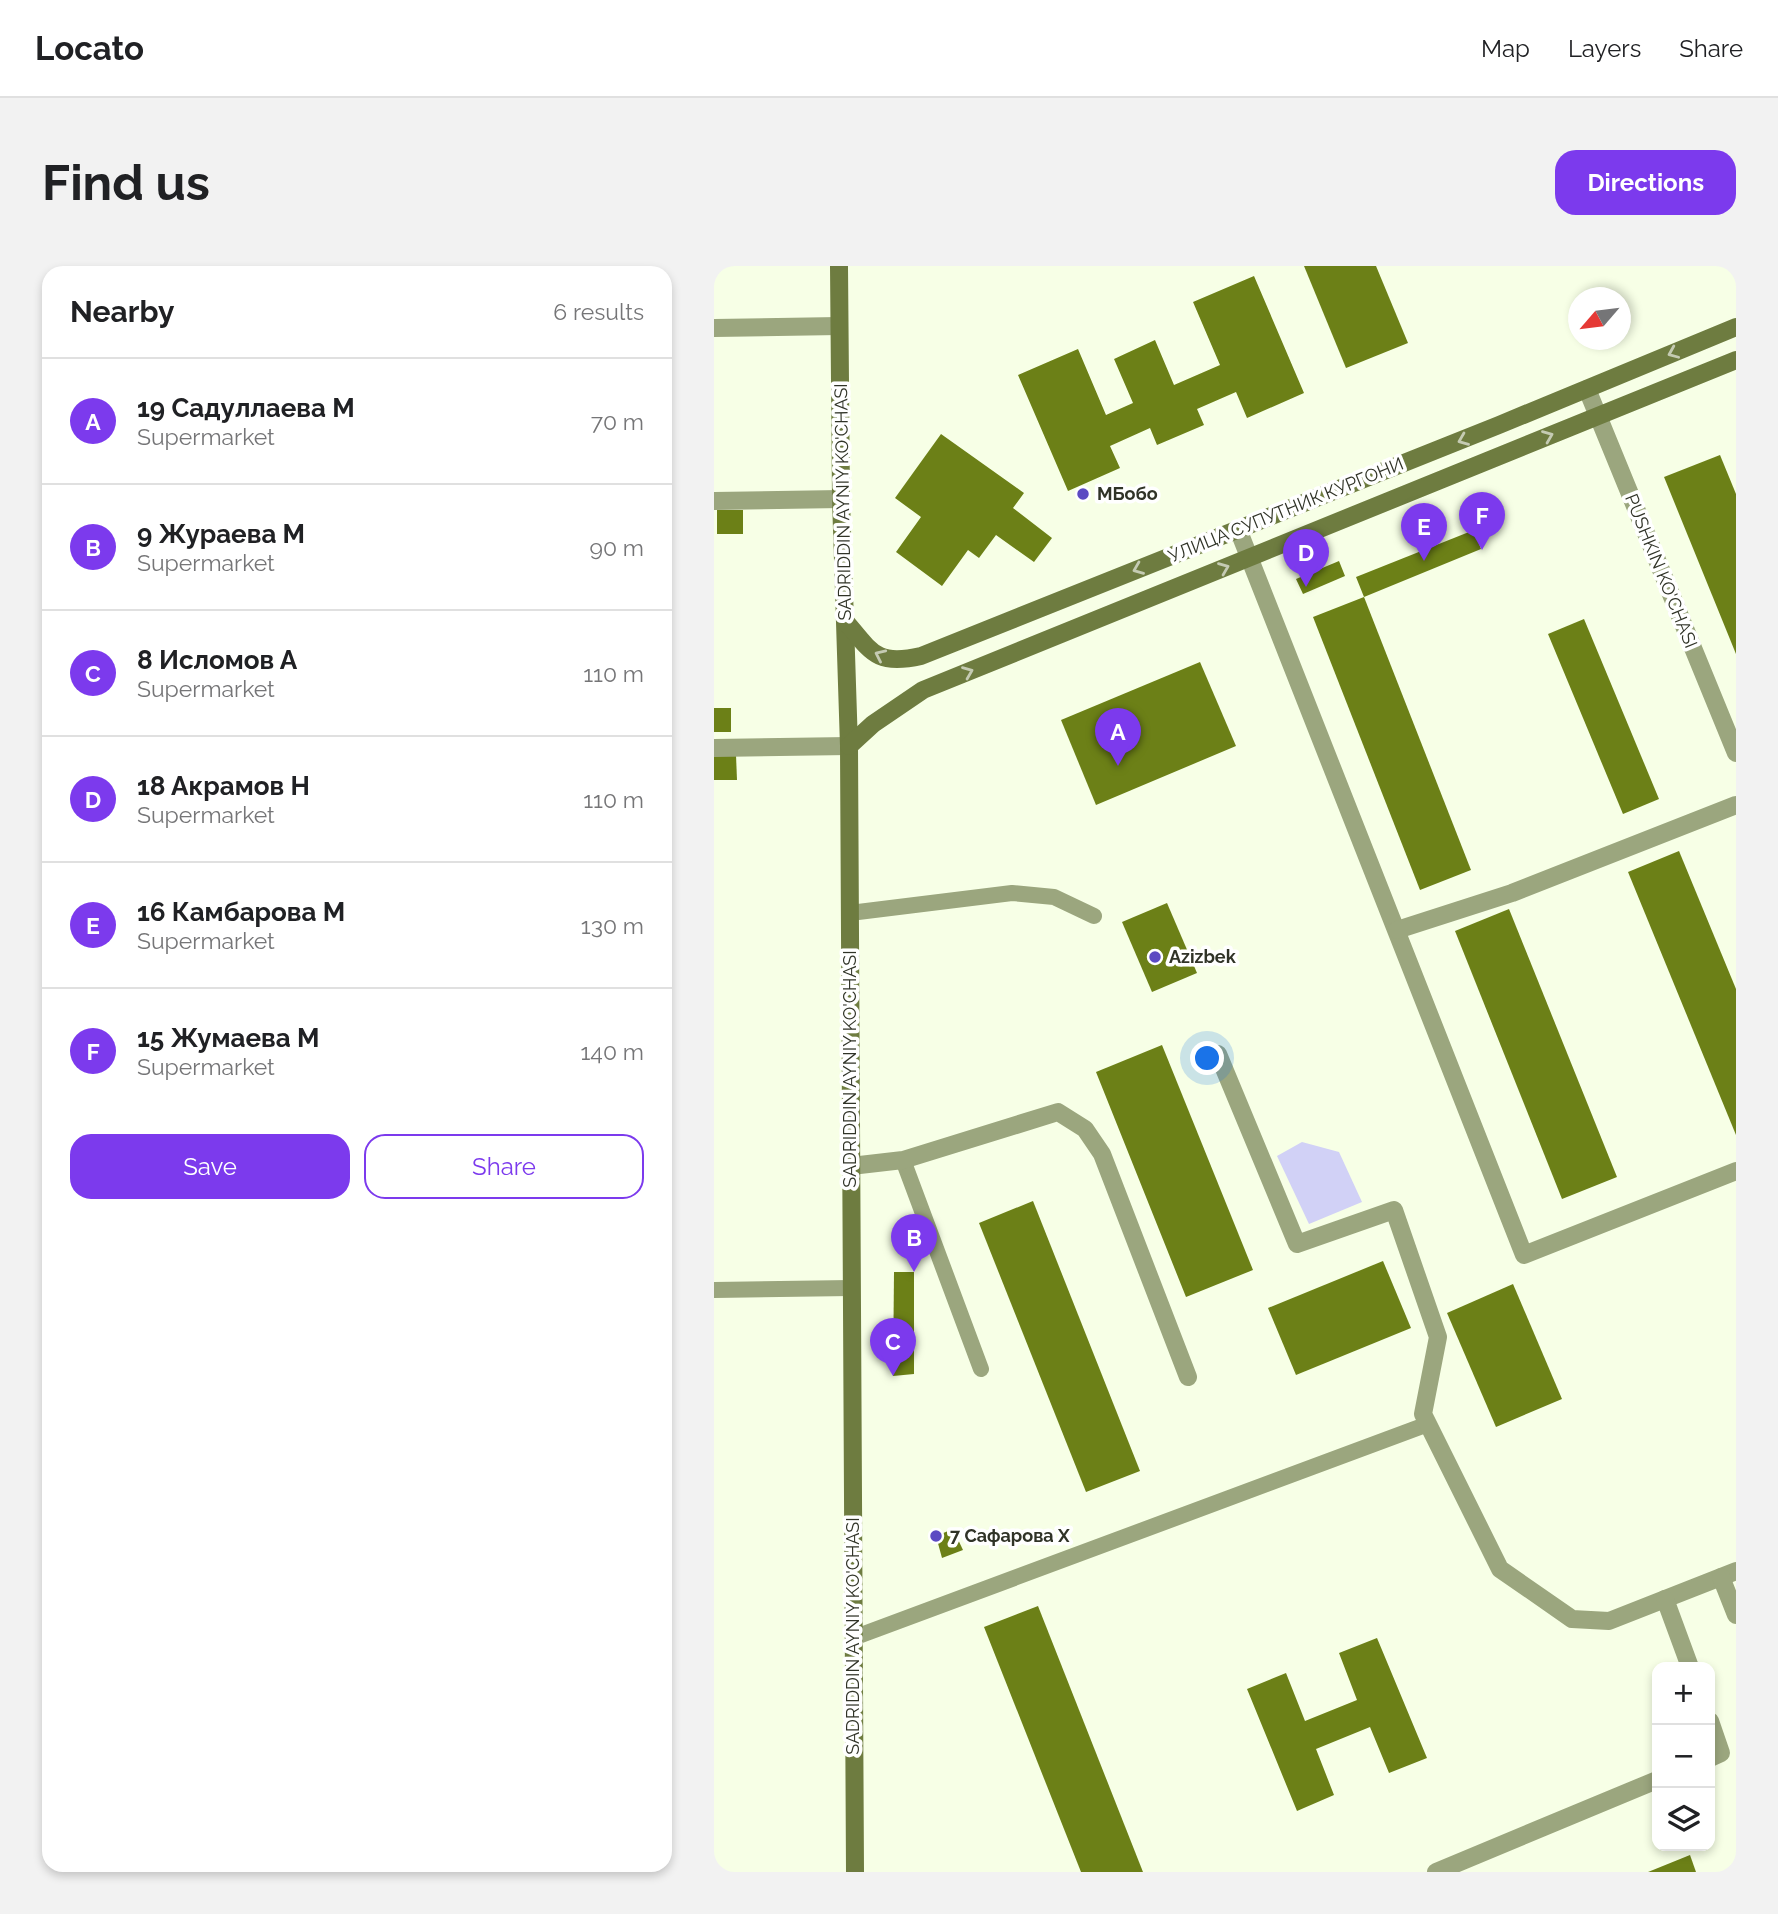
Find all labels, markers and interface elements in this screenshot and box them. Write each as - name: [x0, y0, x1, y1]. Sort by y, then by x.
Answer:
- text: Locato: [35, 29, 144, 68]
- text: Map: [1481, 34, 1530, 63]
- text: Layers: [1568, 34, 1641, 63]
- text: Share: [1679, 34, 1743, 63]
- button: Directions: [1555, 150, 1736, 215]
- text: Find us: [42, 154, 210, 211]
- north arrow: [1568, 287, 1631, 350]
- text: Nearby: [70, 294, 174, 329]
- text: 6 results: [553, 298, 644, 325]
- one-way arrow: [1668, 345, 1680, 359]
- street label: SADRIDDIN AYNIY KO'CHASI: [830, 383, 855, 621]
- text: 19 Садуллаева М: [137, 393, 355, 423]
- text: A: [85, 408, 101, 435]
- text: 70 m: [591, 408, 644, 435]
- text: Supermarket: [137, 423, 275, 450]
- one-way arrow: [1541, 430, 1554, 444]
- one-way arrow: [1457, 431, 1469, 445]
- street label: УЛИЦА СУПУТНИК КУРГОНИ: [1165, 453, 1406, 566]
- place label: МБобо: [1097, 483, 1158, 504]
- marker: МБобо: [1075, 486, 1091, 502]
- street label: PUSHKIN KO'CHASI: [1621, 491, 1702, 651]
- pin: F: [1459, 492, 1505, 550]
- pin: E: [1401, 503, 1447, 561]
- text: 9 Жураева М: [137, 519, 305, 549]
- pin: D: [1283, 529, 1329, 587]
- text: B: [85, 534, 101, 561]
- text: 90 m: [589, 534, 644, 561]
- text: Supermarket: [137, 549, 275, 576]
- one-way arrow: [1132, 561, 1144, 575]
- one-way arrow: [1217, 562, 1229, 576]
- text: 8 Исломов А: [137, 645, 297, 675]
- one-way arrow: [875, 649, 887, 663]
- text: C: [85, 660, 101, 687]
- text: 110 m: [583, 660, 644, 687]
- one-way arrow: [961, 666, 973, 680]
- text: Supermarket: [137, 675, 275, 702]
- pin: A: [1095, 708, 1141, 766]
- text: 18 Акрамов Н: [137, 771, 310, 801]
- text: D: [85, 786, 101, 813]
- text: 110 m: [583, 786, 644, 813]
- text: Supermarket: [137, 801, 275, 828]
- text: 16 Камбарова М: [137, 897, 345, 927]
- text: E: [86, 912, 100, 939]
- text: 130 m: [581, 912, 644, 939]
- text: Supermarket: [137, 927, 275, 954]
- place label: Azizbek: [1169, 946, 1237, 967]
- marker: Azizbek: [1147, 949, 1163, 965]
- street label: SADRIDDIN AYNIY KO'CHASI: [839, 950, 860, 1188]
- text: 15 Жумаева М: [137, 1023, 319, 1053]
- text: F: [86, 1038, 100, 1065]
- text: 140 m: [581, 1038, 644, 1065]
- your location: [1190, 1041, 1224, 1075]
- text: Supermarket: [137, 1053, 275, 1080]
- button: Save: [70, 1134, 350, 1199]
- button: Share: [364, 1134, 644, 1199]
- pin: B: [891, 1214, 937, 1272]
- pin: C: [870, 1318, 916, 1376]
- street label: SADRIDDIN AYNIY KO'CHASI: [842, 1517, 863, 1755]
- place label: 7 Сафарова Х: [950, 1525, 1070, 1546]
- marker: 7 Сафарова Х: [928, 1528, 944, 1544]
- map controls: [1652, 1662, 1715, 1851]
- button: +: [1652, 1662, 1715, 1725]
- button: −: [1652, 1725, 1715, 1788]
- button: layers: [1652, 1788, 1715, 1851]

